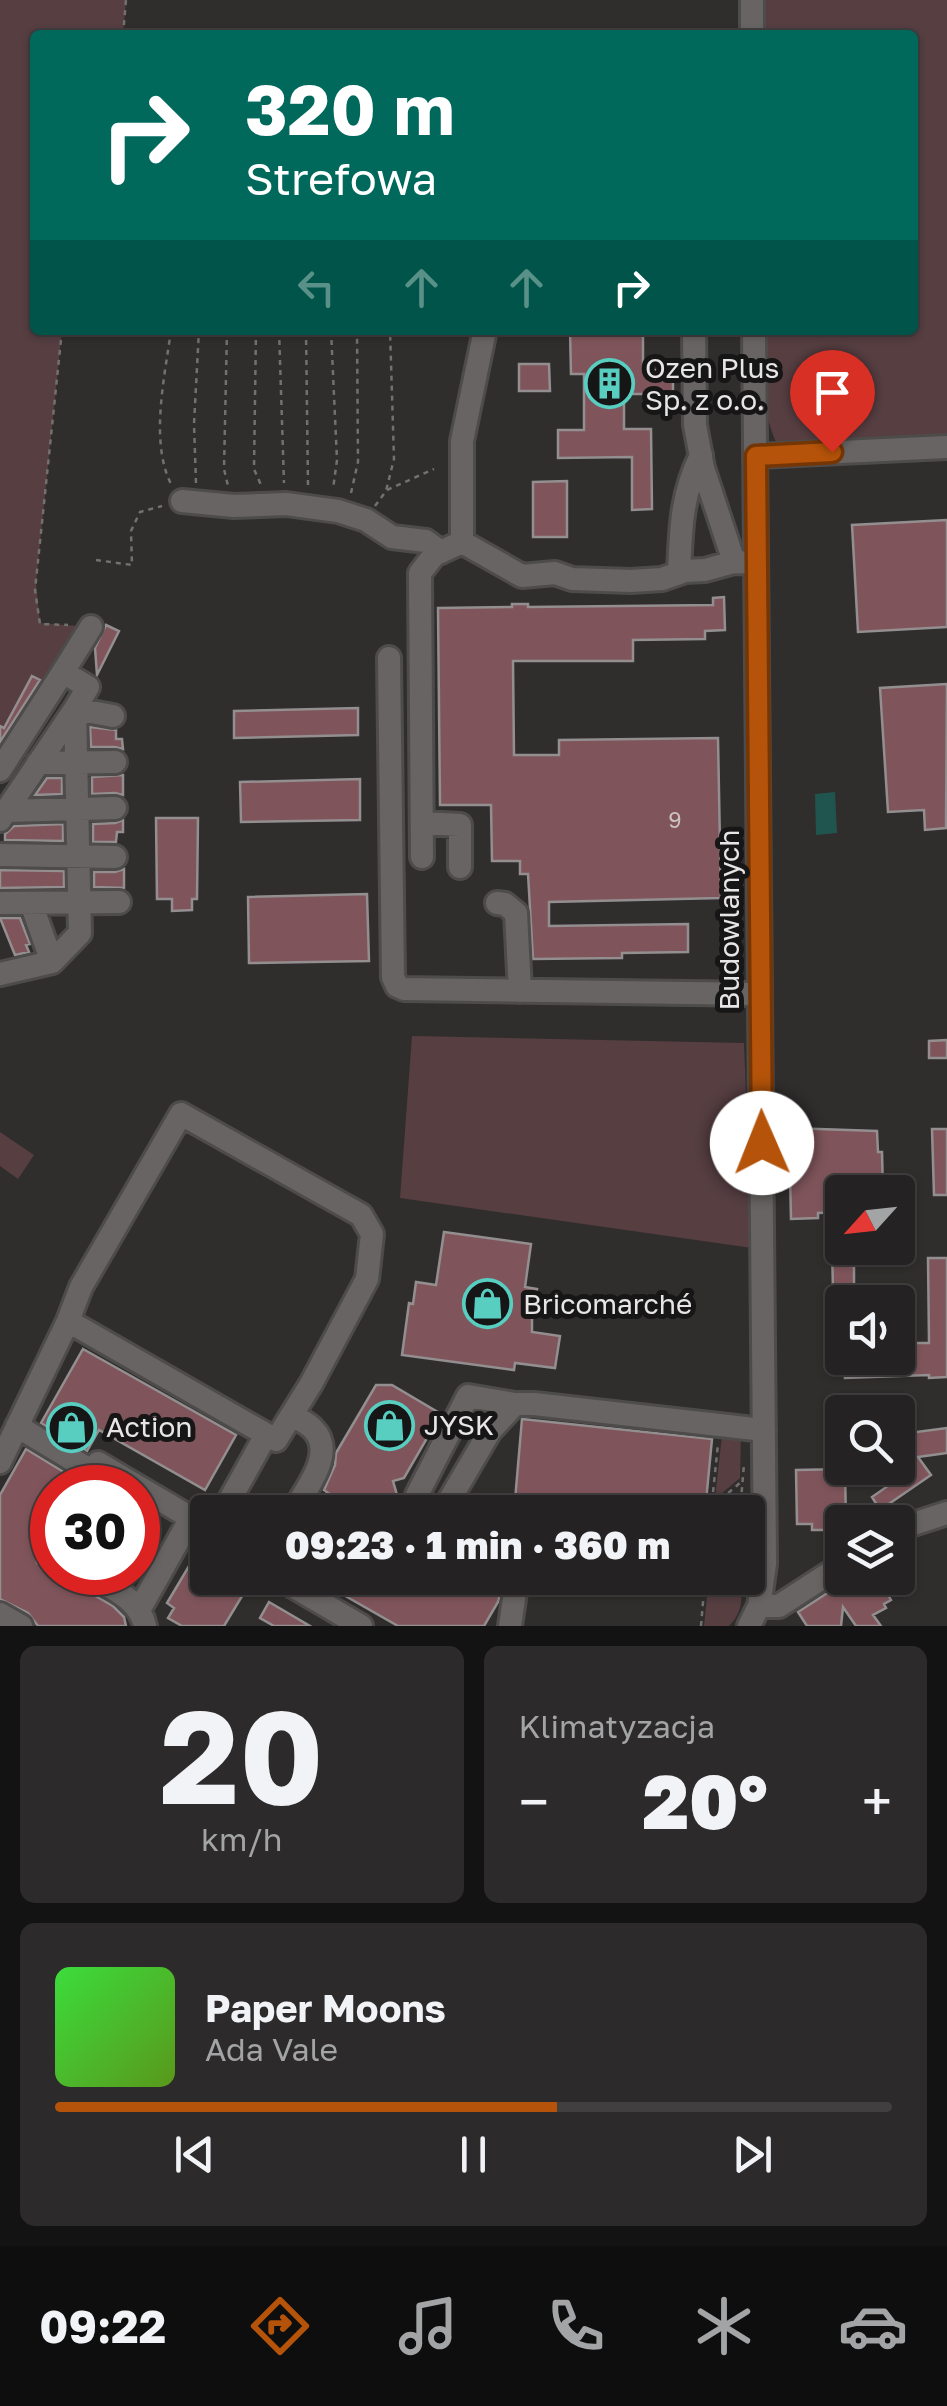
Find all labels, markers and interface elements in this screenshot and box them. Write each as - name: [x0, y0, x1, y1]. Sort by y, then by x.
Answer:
- text: 320 m: [245, 66, 455, 150]
- icon: right: [80, 70, 210, 200]
- text: Strefowa: [245, 151, 437, 205]
- icon: left: [289, 260, 344, 315]
- icon: ahead: [394, 260, 449, 315]
- icon: ahead: [499, 260, 554, 315]
- icon: right: [604, 260, 659, 315]
- pin: [790, 350, 875, 453]
- place label: Ozen Plus Sp. z o.o.: [645, 351, 779, 416]
- building icon: Ozen Plus Sp. z o.o.: [584, 358, 636, 410]
- icon: arrive: [805, 365, 860, 420]
- house number: 9: [668, 806, 682, 833]
- street label: Budowlanych: [712, 829, 745, 1011]
- position arrow: [710, 1091, 814, 1195]
- north arrow: [825, 1175, 915, 1265]
- map controls: [825, 1175, 915, 1595]
- shop icon: Bricomarché: [462, 1278, 514, 1330]
- button: sound: [825, 1285, 915, 1375]
- place label: Bricomarché: [523, 1287, 692, 1320]
- button: search: [825, 1395, 915, 1485]
- shop icon: JYSK: [363, 1399, 415, 1451]
- shop icon: Action: [45, 1401, 97, 1453]
- place label: JYSK: [424, 1408, 494, 1441]
- place label: Action: [106, 1410, 192, 1443]
- speed limit sign: 30: [30, 1465, 160, 1595]
- button: layers: [825, 1505, 915, 1595]
- text: 09:23 · 1 min · 360 m: [285, 1522, 670, 1567]
- text: 20: [160, 1677, 324, 1833]
- text: Klimatyzacja: [519, 1707, 715, 1745]
- text: 20°: [643, 1755, 768, 1846]
- text: −: [519, 1768, 549, 1834]
- text: +: [862, 1768, 892, 1834]
- text: km/h: [201, 1820, 282, 1858]
- text: Paper Moons: [205, 1985, 446, 2030]
- text: Ada Vale: [205, 2030, 338, 2068]
- icon: previous: [167, 2127, 222, 2182]
- icon: pause: [446, 2127, 501, 2182]
- icon: next: [725, 2127, 780, 2182]
- icon: directions: [245, 2291, 315, 2361]
- icon: music: [393, 2291, 463, 2361]
- icon: phone: [541, 2291, 611, 2361]
- icon: climate: [689, 2291, 759, 2361]
- icon: car: [838, 2291, 908, 2361]
- text: 09:22: [39, 2299, 166, 2353]

